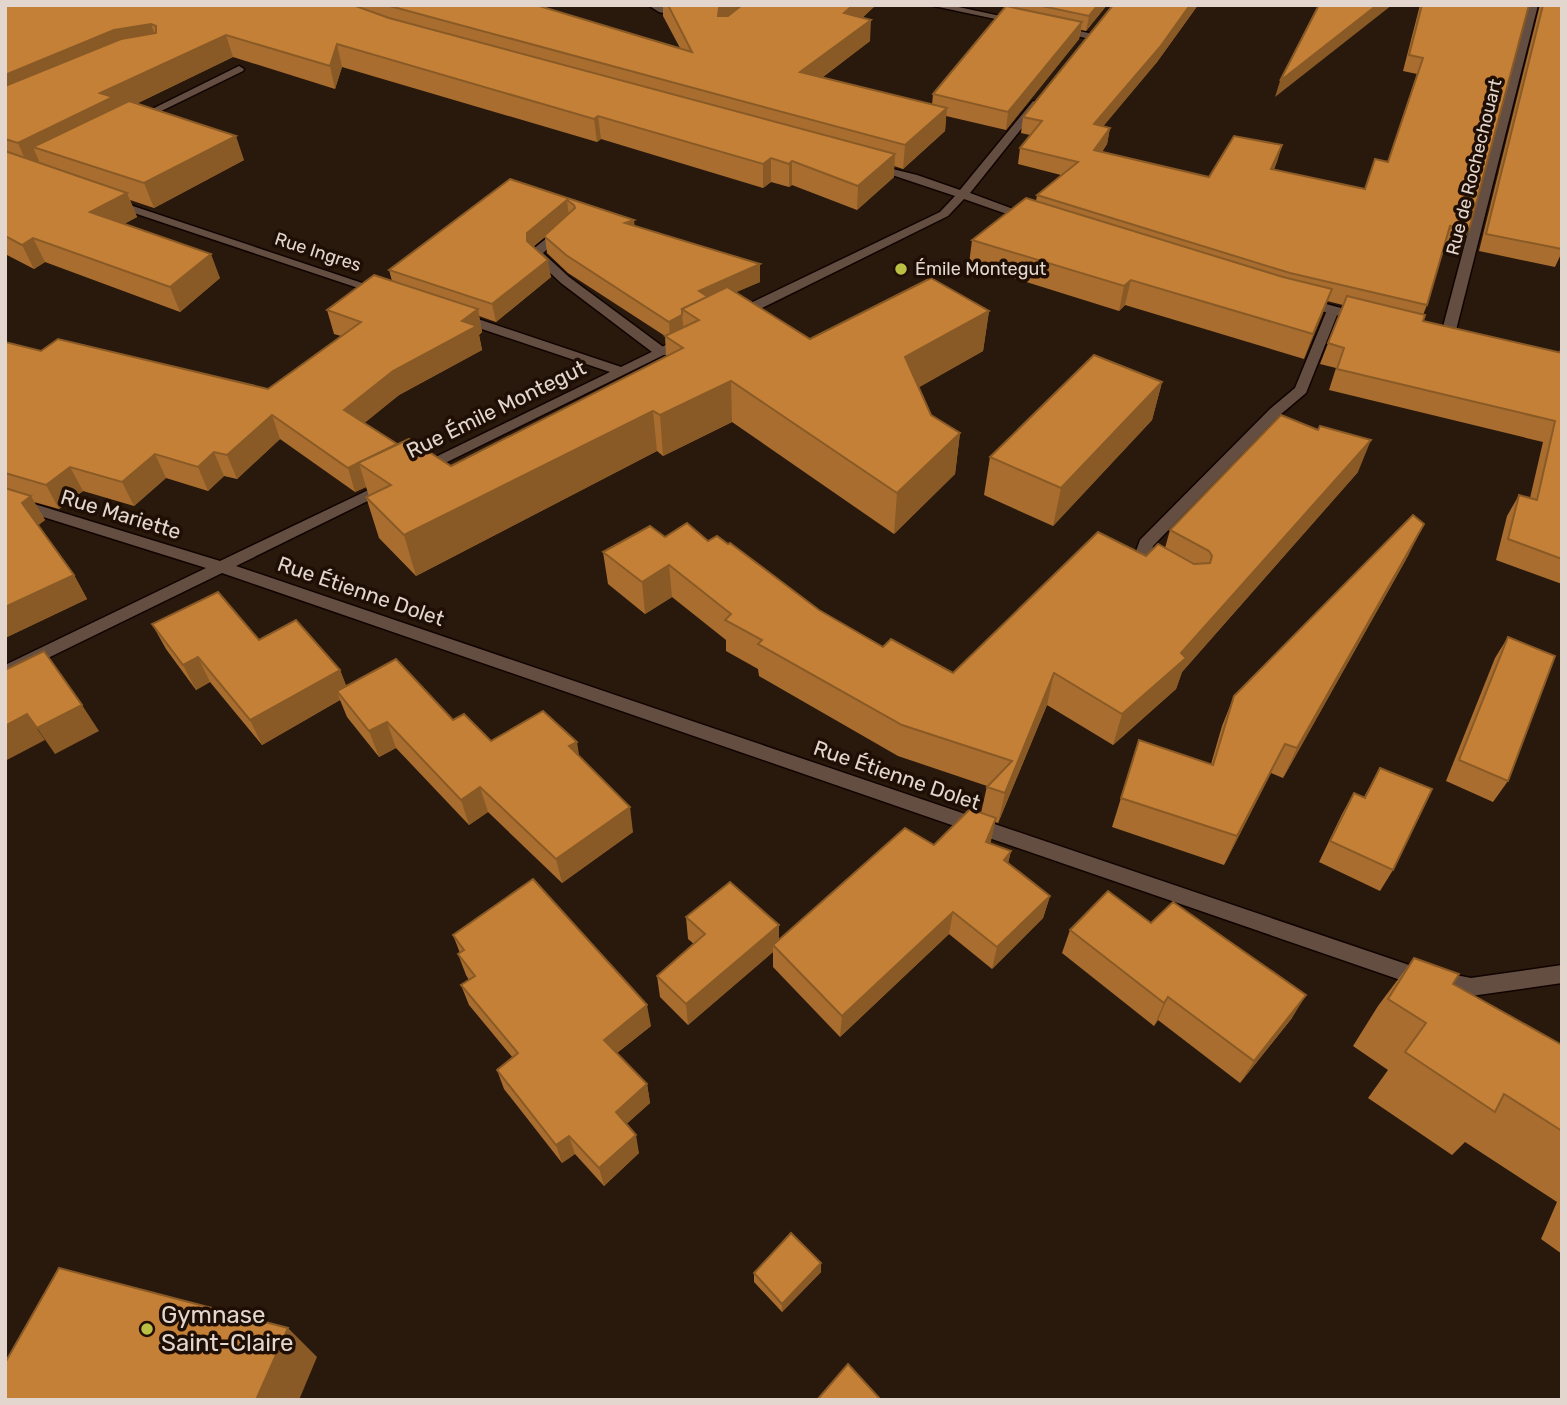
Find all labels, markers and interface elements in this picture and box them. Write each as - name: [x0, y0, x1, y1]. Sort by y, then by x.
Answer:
- street label: Rue de Rochechouart: [1441, 76, 1507, 258]
- street label: Rue Ingres: [272, 228, 364, 276]
- place label: Émile Montegut: [915, 258, 1046, 280]
- marker: Émile Montegut: [893, 261, 909, 277]
- street label: Rue Émile Montegut: [402, 355, 590, 463]
- street label: Rue Mariette: [58, 484, 184, 544]
- street label: Rue Étienne Dolet: [274, 551, 448, 631]
- street label: Rue Étienne Dolet: [810, 735, 984, 815]
- place label: Gymnase Saint-Claire: [161, 1301, 293, 1357]
- marker: Gymnase Saint-Claire: [139, 1321, 155, 1337]

